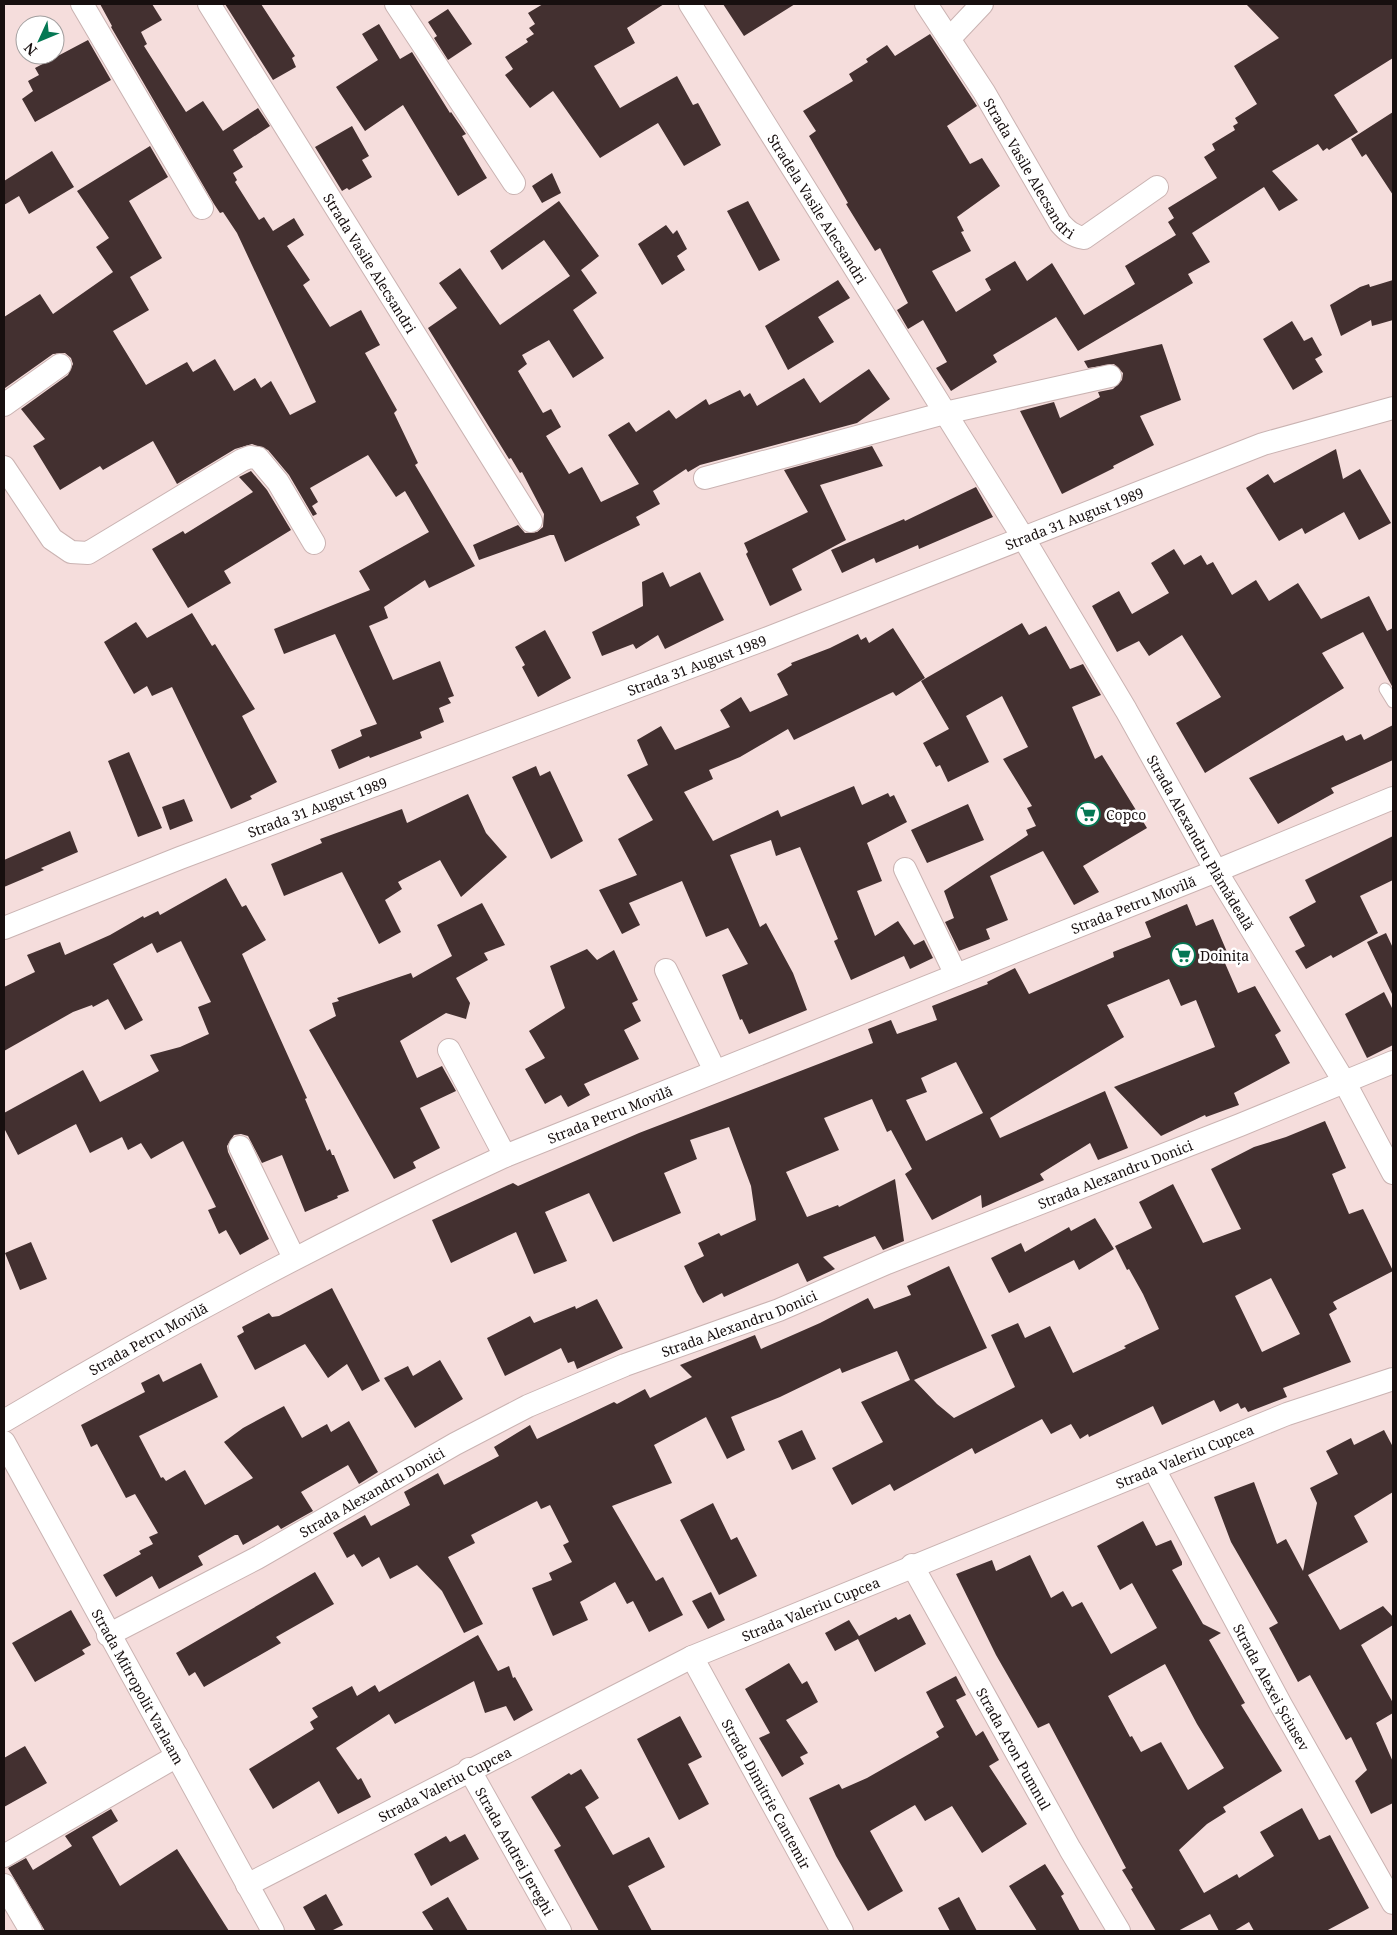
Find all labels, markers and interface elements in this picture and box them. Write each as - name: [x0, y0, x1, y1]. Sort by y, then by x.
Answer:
- north arrow: [15, 15, 65, 65]
- text: N: [20, 39, 41, 60]
- street label: Strada Vasile Alecsandri: [980, 94, 1079, 243]
- street label: Stradela Vasile Alecsandri: [764, 130, 872, 287]
- street label: Strada Vasile Alecsandri: [320, 189, 421, 337]
- street label: Strada 31 August 1989: [1002, 482, 1146, 554]
- street label: Strada 31 August 1989: [624, 630, 769, 699]
- street label: Strada Alexandru Plămădeală: [1143, 751, 1259, 934]
- street label: Strada 31 August 1989: [245, 772, 390, 841]
- supermarket icon: Copco: [1075, 801, 1101, 827]
- place label: Copco: [1106, 805, 1146, 824]
- street label: Strada Petru Movilă: [1068, 871, 1199, 938]
- supermarket icon: Doinița: [1170, 942, 1196, 968]
- place label: Doinița: [1200, 946, 1249, 965]
- street label: Strada Petru Movilă: [545, 1080, 675, 1148]
- street label: Strada Alexandru Donici: [1035, 1135, 1196, 1213]
- street label: Strada Alexandru Donici: [658, 1285, 820, 1361]
- street label: Strada Petru Movilă: [85, 1298, 211, 1379]
- street label: Strada Valeriu Cupcea: [1113, 1419, 1256, 1493]
- street label: Strada Alexandru Donici: [296, 1442, 448, 1541]
- street label: Strada Valeriu Cupcea: [739, 1572, 882, 1645]
- street label: Strada Mitropolit Varlaam: [88, 1605, 189, 1768]
- street label: Strada Alexei Șciusev: [1229, 1620, 1315, 1755]
- street label: Strada Aron Pumnul: [972, 1684, 1056, 1814]
- street label: Strada Dimitrie Cantemir: [718, 1715, 816, 1873]
- street label: Strada Valeriu Cupcea: [375, 1742, 515, 1826]
- street label: Strada Andrei Jereghi: [471, 1783, 559, 1919]

